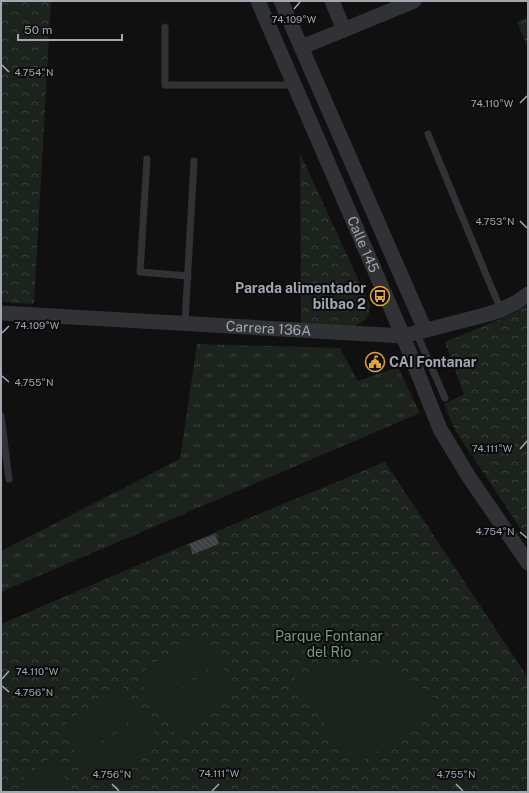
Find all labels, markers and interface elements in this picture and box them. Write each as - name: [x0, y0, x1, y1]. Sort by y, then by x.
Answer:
- text: 74.109°W: [272, 13, 317, 25]
- scale bar: [18, 16, 122, 42]
- text: 50 m: [24, 23, 52, 37]
- text: 4.754°N: [15, 66, 53, 78]
- text: 74.110°W: [471, 97, 514, 109]
- street label: Calle 145: [344, 214, 383, 275]
- text: 4.753°N: [476, 215, 514, 227]
- place label: Parada alimentador bilbao 2: [235, 280, 366, 312]
- bus stop icon: Parada alimentador bilbao 2: [369, 285, 391, 307]
- street label: Carrera 136A: [225, 318, 312, 339]
- text: 74.109°W: [15, 319, 60, 331]
- public building icon: CAI Fontanar: [364, 351, 386, 373]
- place label: CAI Fontanar: [389, 354, 477, 370]
- text: 4.755°N: [14, 376, 54, 388]
- text: 74.111°W: [472, 442, 513, 454]
- text: 4.754°N: [476, 525, 514, 537]
- park label: Parque Fontanar del Rio: [275, 628, 383, 660]
- text: 74.110°W: [16, 665, 59, 677]
- text: 4.756°N: [15, 686, 53, 698]
- text: 74.111°W: [199, 767, 240, 779]
- text: 4.756°N: [93, 768, 131, 780]
- text: 4.755°N: [436, 768, 476, 780]

